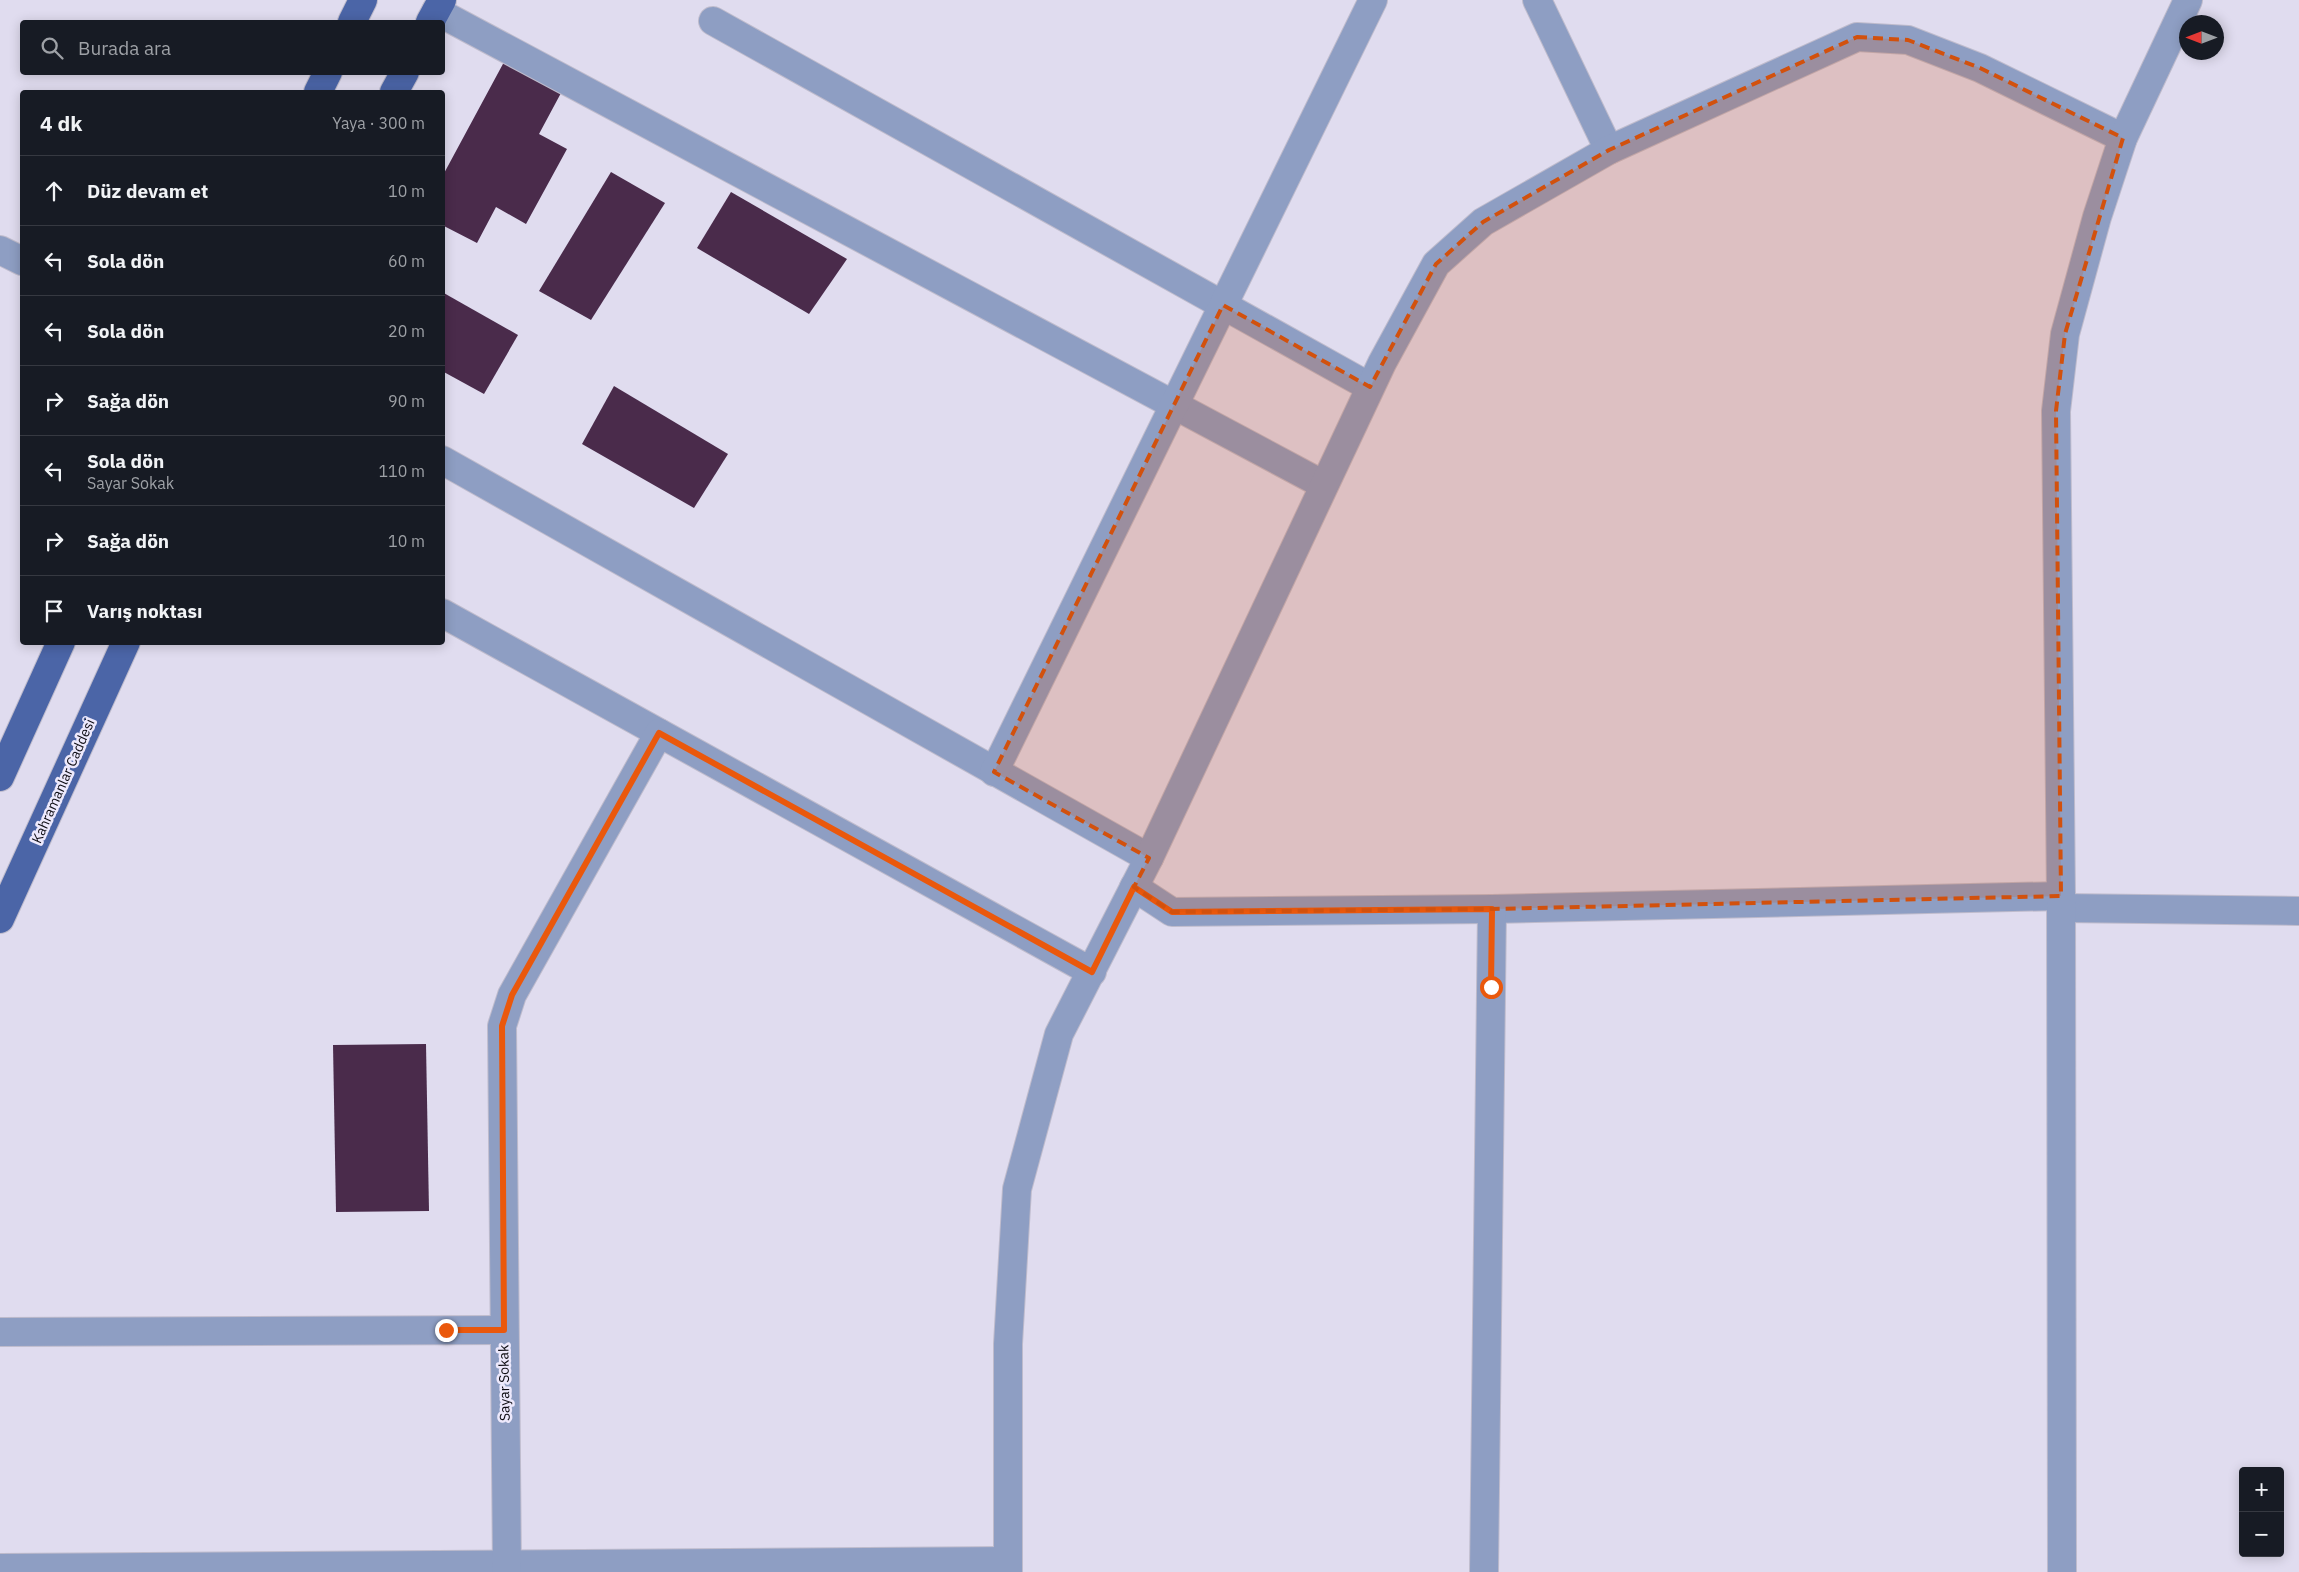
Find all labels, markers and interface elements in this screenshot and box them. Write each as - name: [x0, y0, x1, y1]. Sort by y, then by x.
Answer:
- north arrow: [2179, 15, 2224, 60]
- search box: [20, 20, 445, 75]
- icon: search: [38, 34, 66, 62]
- text: Burada ara: [78, 36, 171, 60]
- text: 4 dk: [40, 109, 82, 137]
- text: Yaya · 300 m: [332, 113, 425, 133]
- icon: ahead: [40, 177, 68, 205]
- text: Düz devam et: [87, 179, 208, 203]
- text: 10 m: [388, 181, 425, 201]
- icon: left: [40, 247, 68, 275]
- text: Sola dön: [87, 249, 164, 273]
- text: 60 m: [388, 251, 425, 271]
- icon: left: [40, 317, 68, 345]
- text: Sola dön: [87, 319, 164, 343]
- text: 20 m: [388, 321, 425, 341]
- icon: right: [40, 387, 68, 415]
- text: Sağa dön: [87, 389, 169, 413]
- text: 90 m: [388, 391, 425, 411]
- text: Sola dön: [87, 449, 164, 473]
- icon: left: [40, 457, 68, 485]
- text: 110 m: [378, 461, 425, 481]
- text: Sayar Sokak: [87, 473, 174, 493]
- icon: right: [40, 527, 68, 555]
- text: Sağa dön: [87, 529, 169, 553]
- text: 10 m: [388, 531, 425, 551]
- icon: arrive: [40, 597, 68, 625]
- text: Varış noktası: [87, 599, 202, 623]
- street label: Kahramanlar Caddesi: [27, 716, 99, 846]
- route start: [1480, 976, 1503, 999]
- route end: [435, 1319, 458, 1342]
- street label: Sayar Sokak: [494, 1344, 514, 1421]
- map controls: [2239, 1467, 2284, 1557]
- button: +: [2239, 1467, 2284, 1512]
- button: −: [2239, 1512, 2284, 1557]

